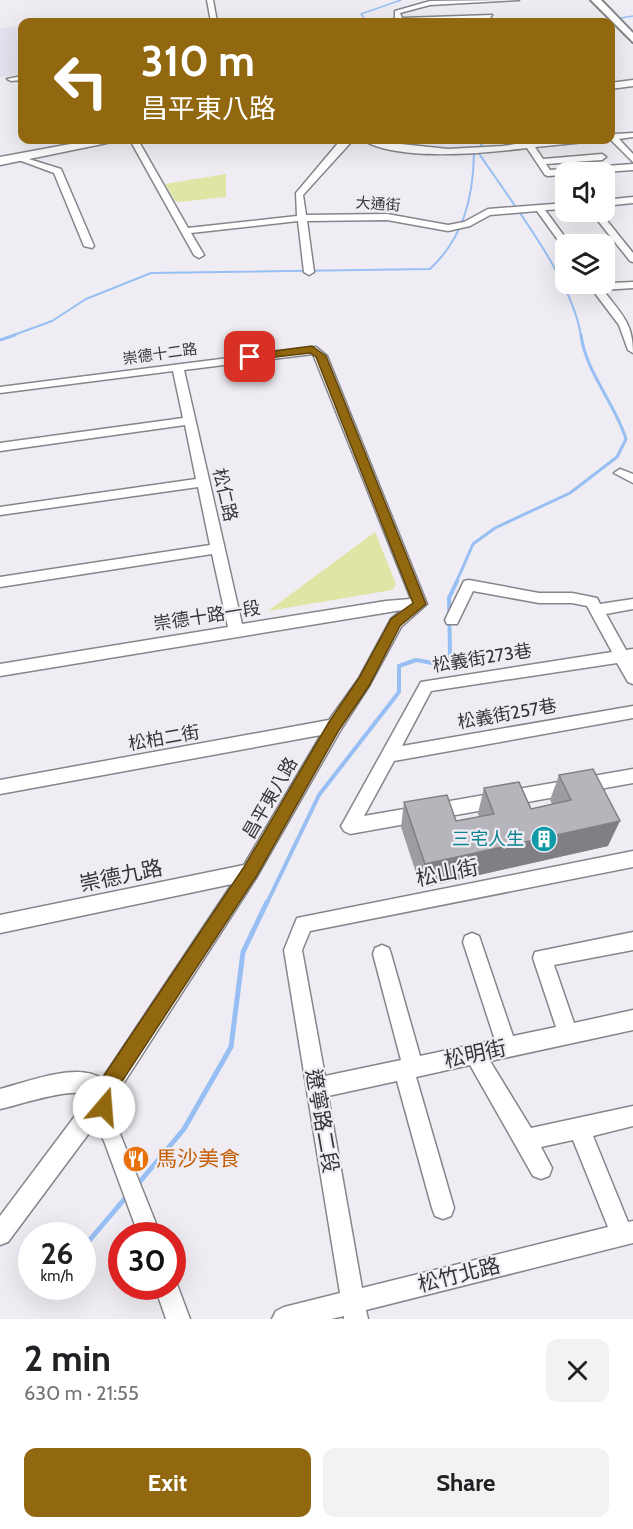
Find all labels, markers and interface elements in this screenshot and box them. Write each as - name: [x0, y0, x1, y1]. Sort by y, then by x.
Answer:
- text: 310 m: [141, 35, 255, 87]
- icon: left: [42, 42, 120, 120]
- text: 昌平東八路: [141, 92, 276, 125]
- map controls: [555, 162, 615, 294]
- button: sound: [555, 162, 615, 222]
- street label: 大通街: [355, 193, 401, 215]
- button: layers: [555, 234, 615, 294]
- pin: [224, 331, 275, 382]
- street label: 崇德十二路: [122, 340, 198, 368]
- icon: arrive: [233, 340, 266, 373]
- street label: 松仁路: [208, 466, 242, 524]
- street label: 崇德十路一段: [152, 597, 262, 635]
- street label: 松義街273巷: [431, 639, 533, 677]
- street label: 松義街257巷: [456, 694, 558, 734]
- street label: 松柏二街: [127, 721, 201, 755]
- street label: 昌平東八路: [238, 754, 302, 842]
- building icon: 三宅人生: [529, 824, 559, 854]
- place label: 三宅人生: [452, 828, 524, 850]
- street label: 松山街: [414, 854, 480, 891]
- street label: 崇德九路: [77, 855, 165, 896]
- street label: 松明街: [441, 1035, 508, 1072]
- street label: 遼寧路二段: [301, 1067, 344, 1175]
- position arrow: [72, 1075, 136, 1139]
- restaurant icon: 馬沙美食: [121, 1144, 151, 1174]
- place label: 馬沙美食: [156, 1146, 240, 1171]
- speed limit sign: 30: [108, 1222, 186, 1300]
- text: 26: [41, 1235, 73, 1272]
- street label: 松竹北路: [415, 1252, 503, 1297]
- text: km/h: [41, 1267, 73, 1285]
- text: 2 min: [24, 1336, 111, 1380]
- button: close: [546, 1339, 609, 1402]
- text: 630 m · 21:55: [24, 1381, 139, 1405]
- button: Exit: [24, 1448, 311, 1517]
- button: Share: [323, 1448, 609, 1517]

